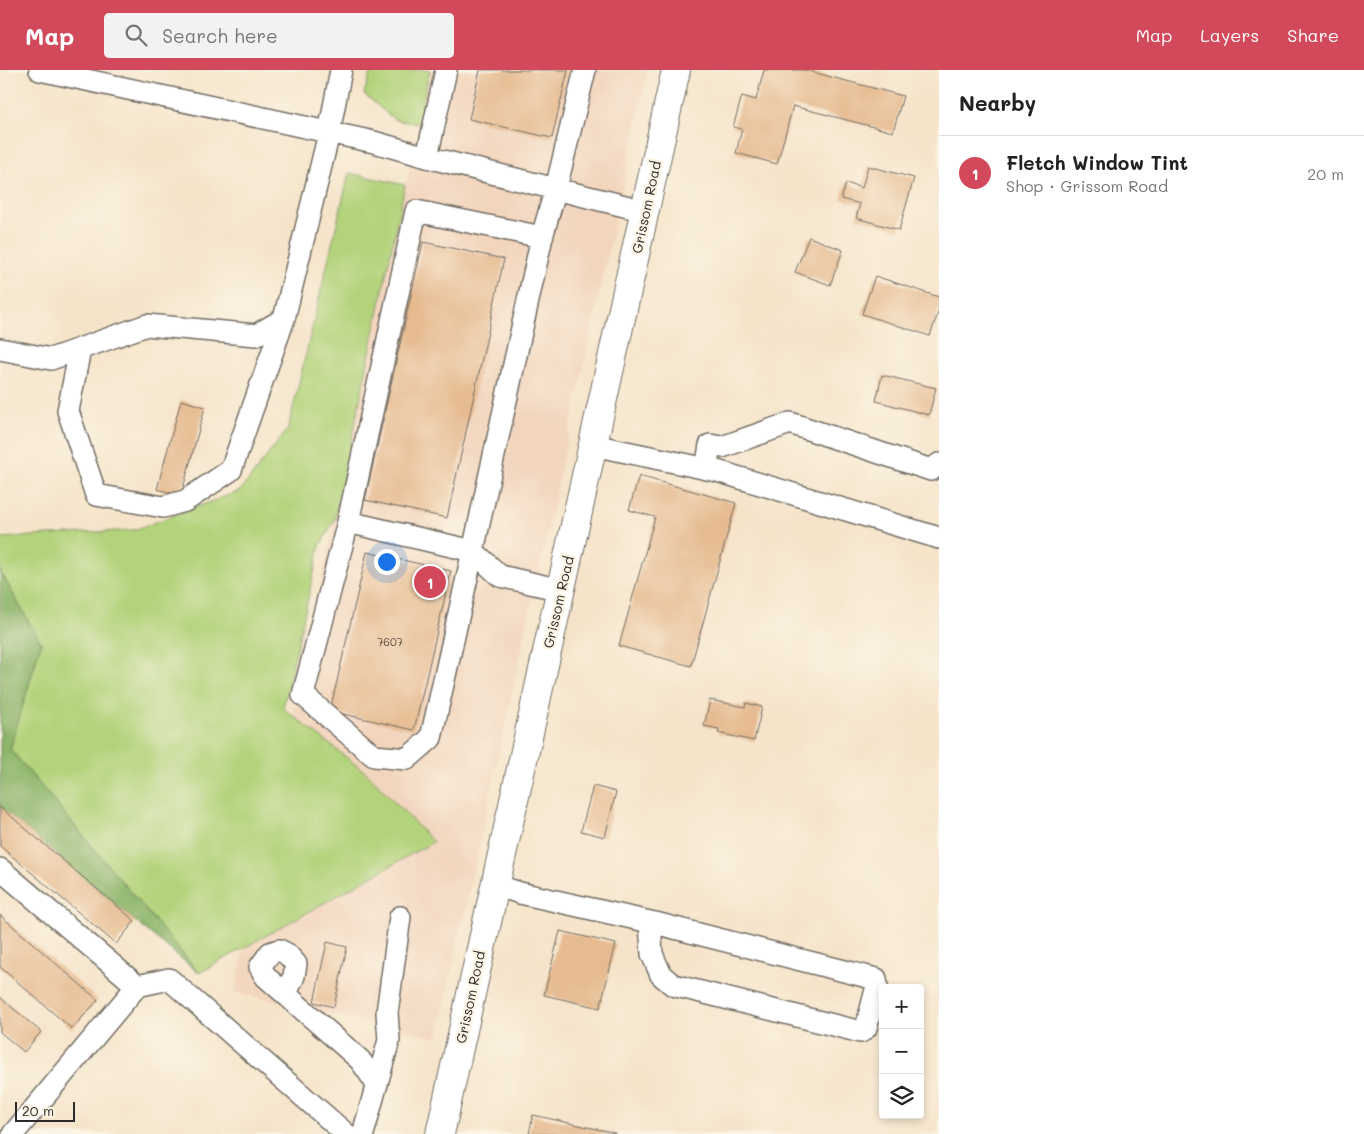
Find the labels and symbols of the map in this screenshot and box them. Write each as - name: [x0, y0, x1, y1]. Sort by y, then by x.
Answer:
- street label: Grissom Road: [627, 159, 665, 255]
- your location: [374, 549, 400, 575]
- street label: Grissom Road: [538, 554, 578, 650]
- pin: 1: [414, 563, 446, 601]
- house number: 7607: [377, 634, 403, 649]
- street label: Grissom Road: [451, 949, 489, 1045]
- scale bar: [15, 1099, 75, 1122]

